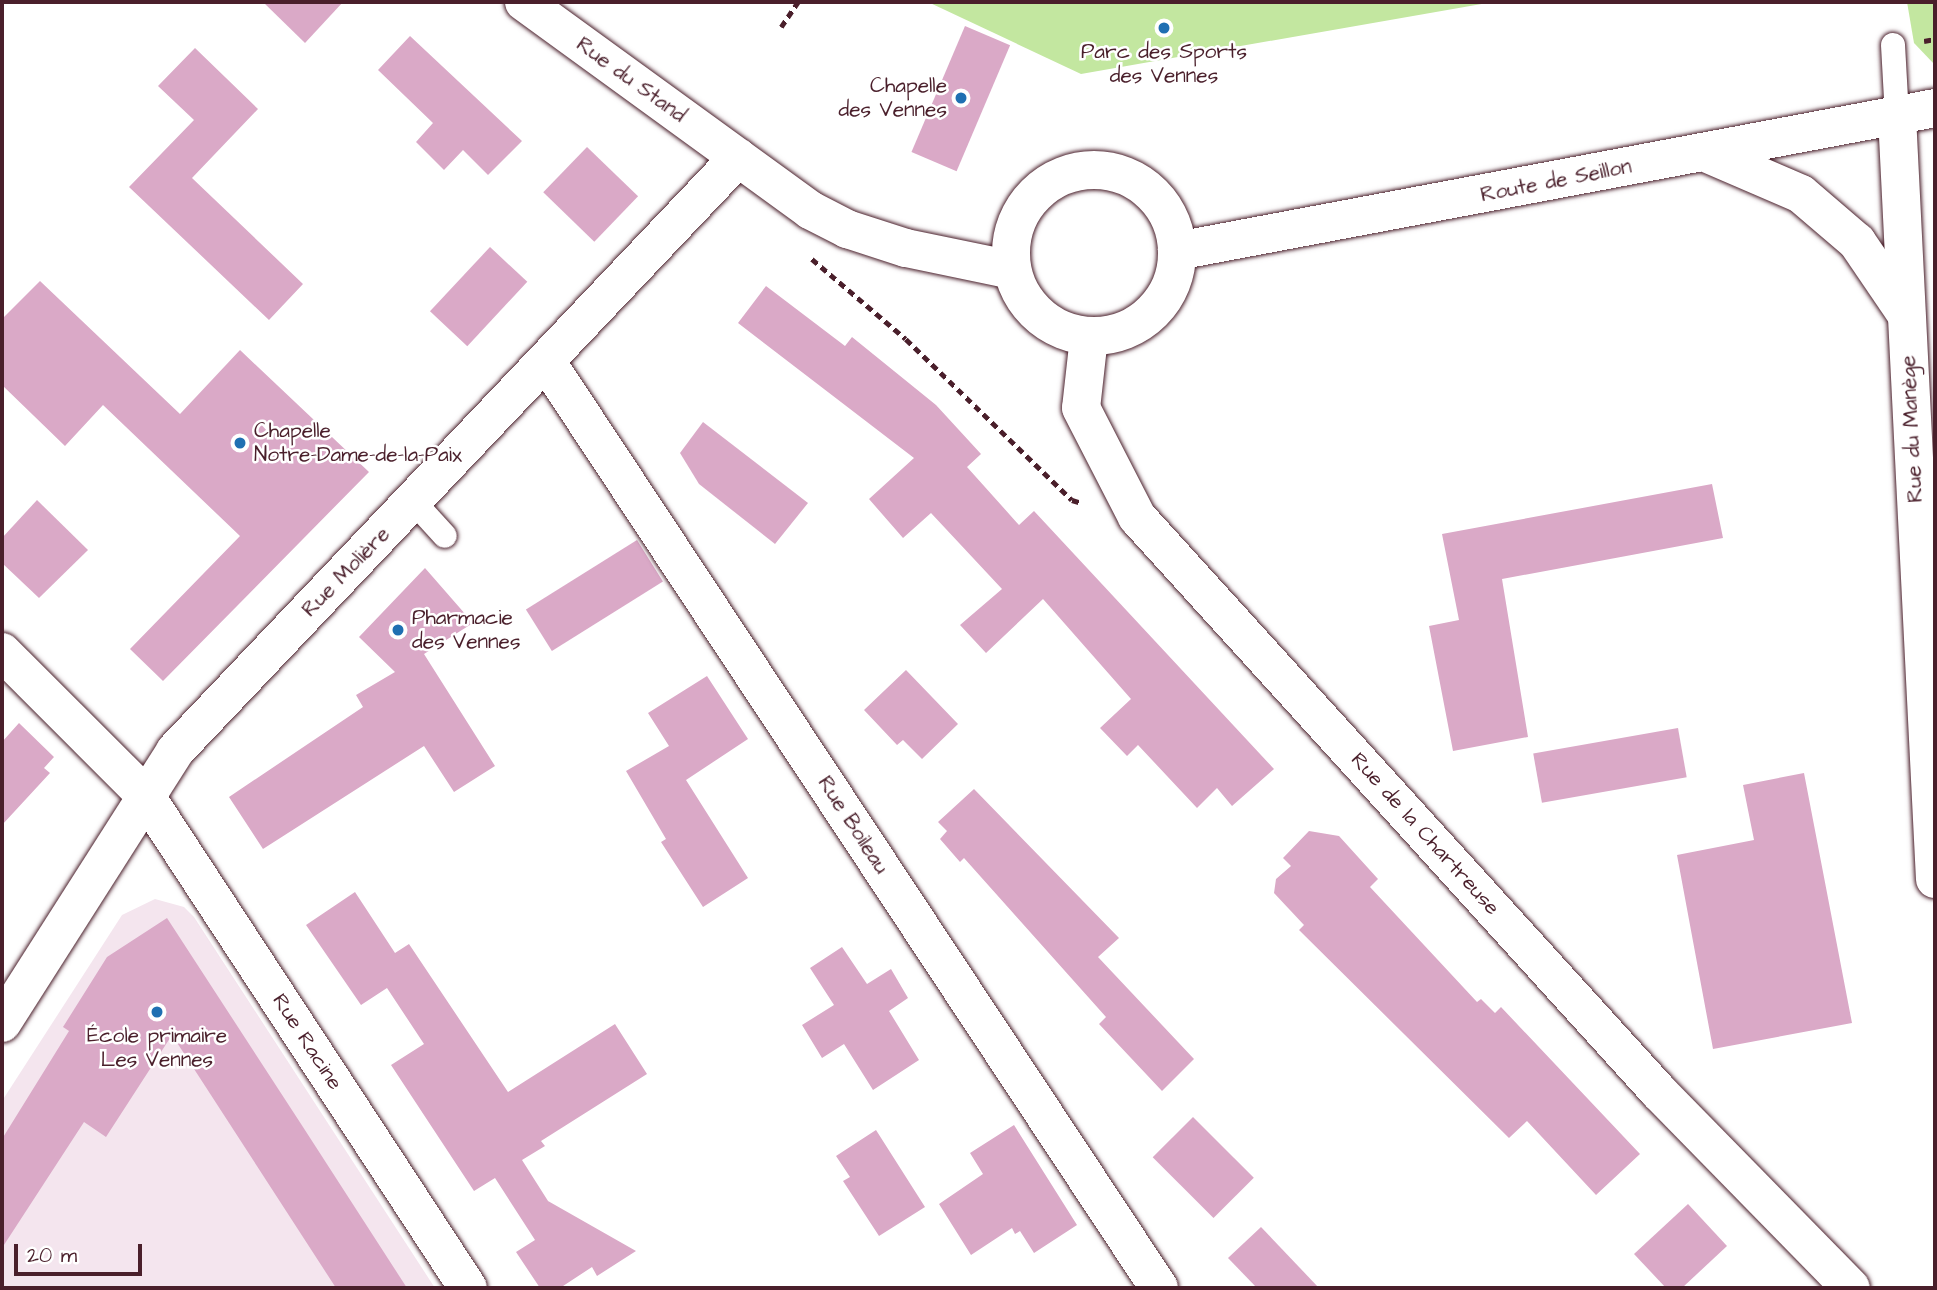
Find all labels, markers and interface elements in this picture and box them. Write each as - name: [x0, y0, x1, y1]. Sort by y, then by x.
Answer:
- marker: Parc des Sports des Vennes: [1156, 20, 1172, 36]
- street label: Rue du Stand: [571, 32, 691, 128]
- place label: Parc des Sports des Vennes: [1081, 39, 1247, 89]
- place label: Chapelle des Vennes: [838, 73, 947, 123]
- marker: Chapelle des Vennes: [953, 90, 969, 106]
- street label: Route de Seillon: [1478, 154, 1634, 208]
- street label: Rue du Manège: [1896, 355, 1928, 503]
- place label: Chapelle Notre-Dame-de-la-Paix: [254, 418, 462, 468]
- marker: Chapelle Notre-Dame-de-la-Paix: [232, 435, 248, 451]
- street label: Rue Molière: [297, 522, 395, 622]
- place label: Pharmacie des Vennes: [412, 605, 521, 655]
- marker: Pharmacie des Vennes: [390, 622, 406, 638]
- street label: Rue de la Chartreuse: [1345, 748, 1505, 920]
- street label: Rue Boileau: [812, 771, 894, 879]
- street label: Rue Racine: [267, 989, 347, 1095]
- marker: École primaire Les Vennes: [149, 1004, 165, 1020]
- place label: École primaire Les Vennes: [87, 1023, 227, 1073]
- scale bar: [18, 1230, 145, 1274]
- text: 20 m: [27, 1241, 77, 1270]

